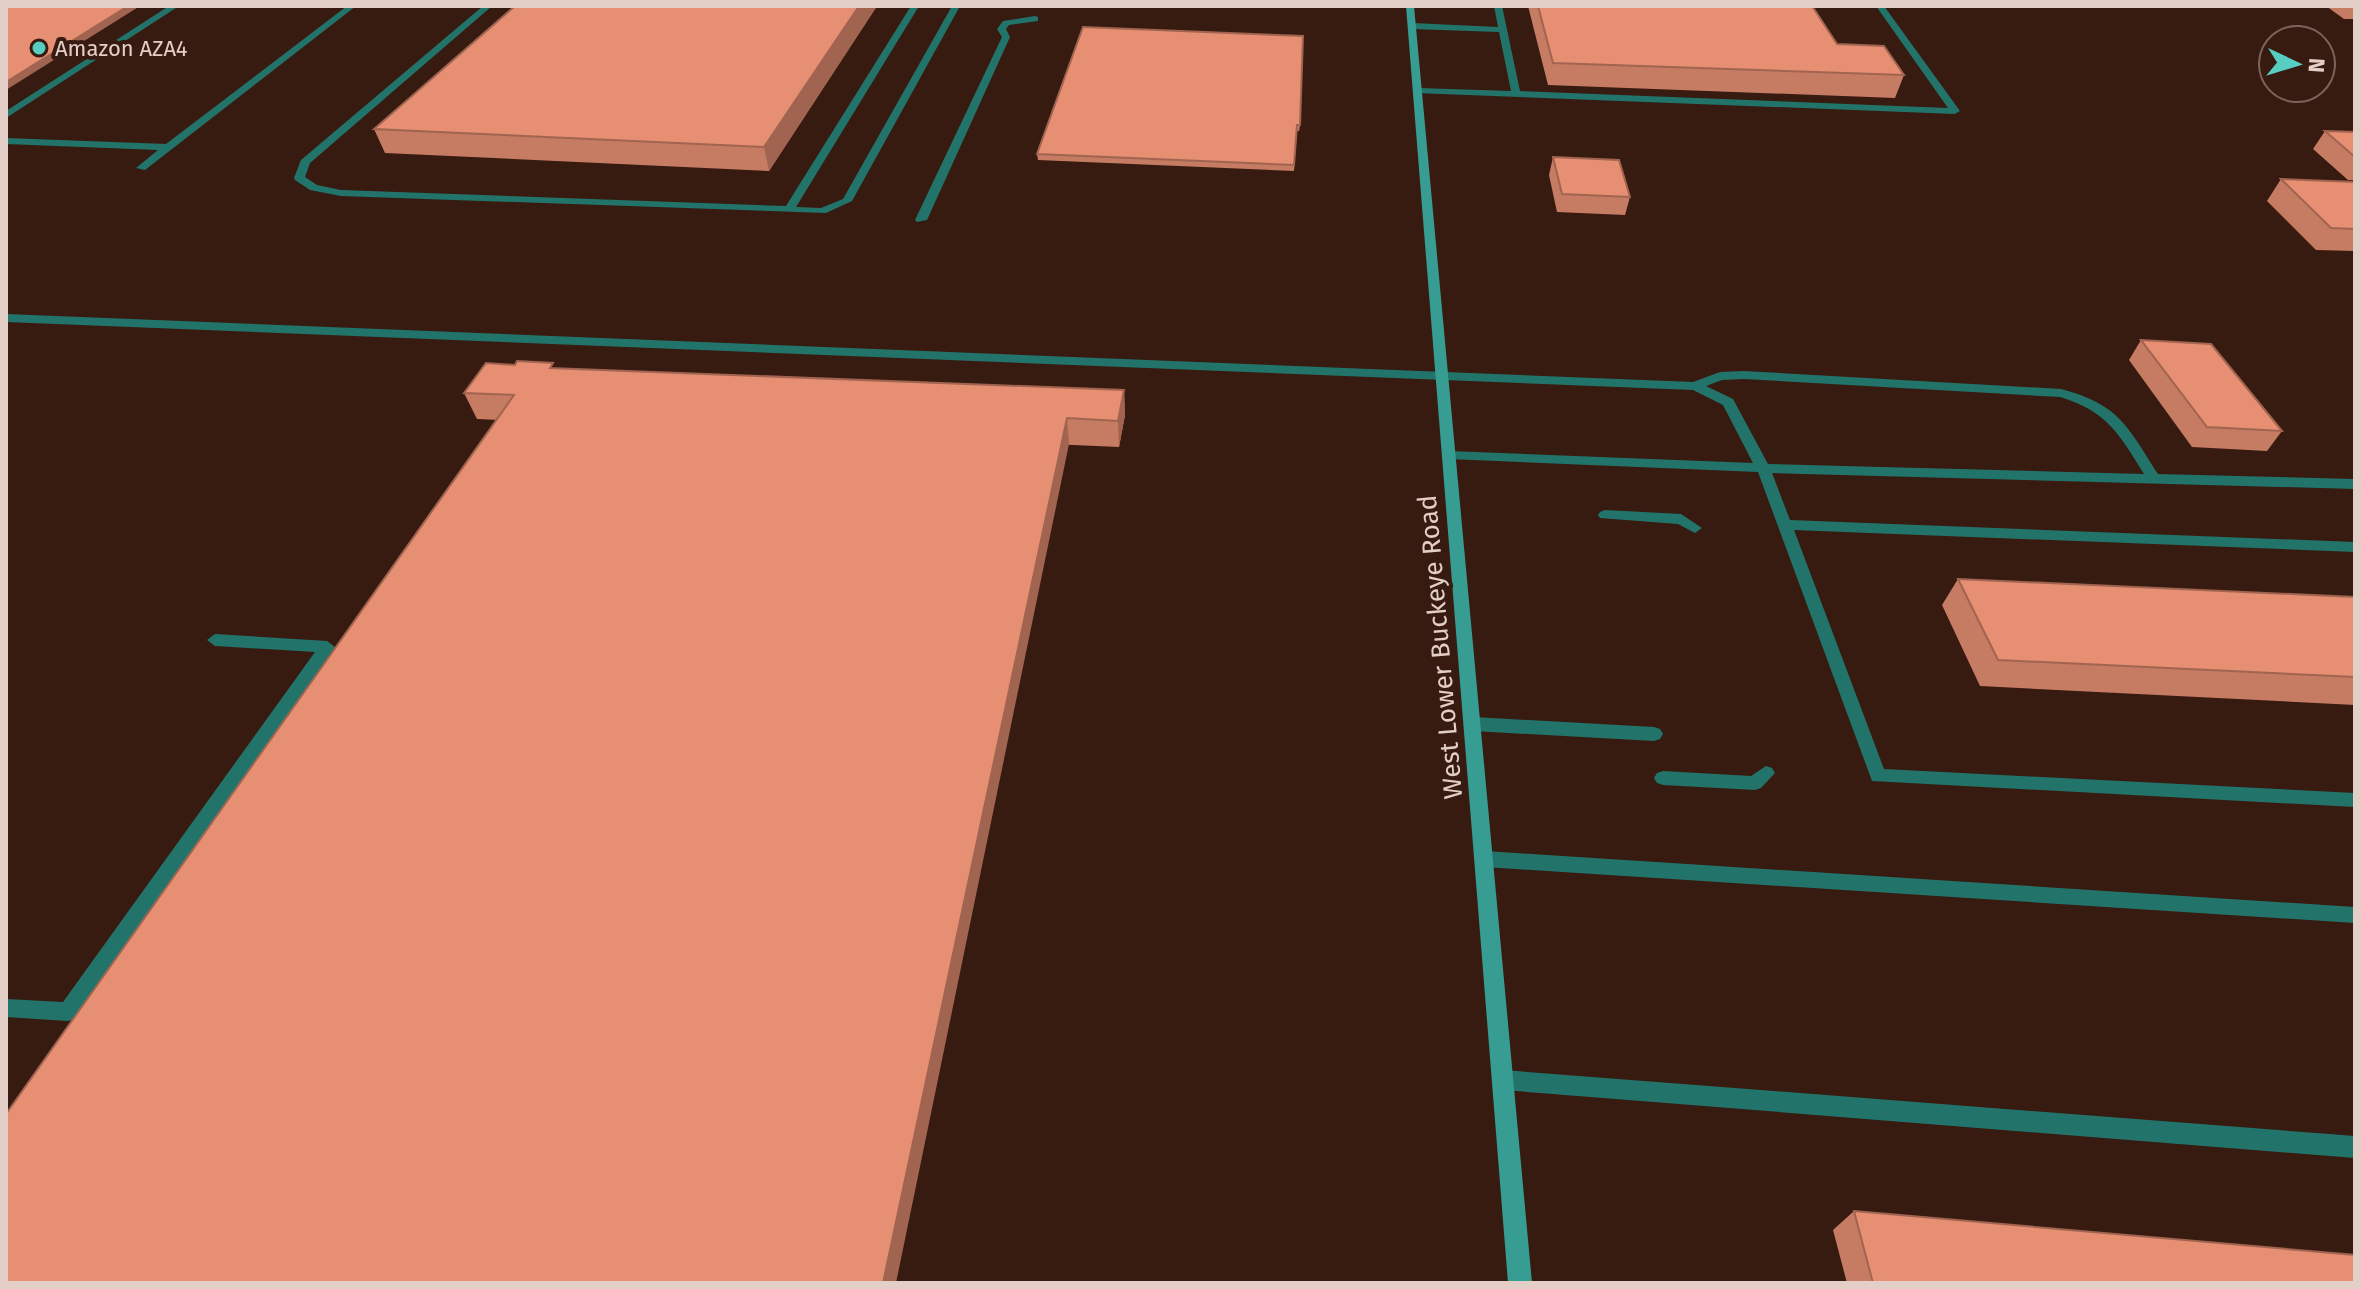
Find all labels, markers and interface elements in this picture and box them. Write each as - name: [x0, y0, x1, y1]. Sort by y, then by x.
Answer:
- north arrow: [2257, 24, 2337, 104]
- place label: Amazon AZA4: [55, 35, 188, 62]
- marker: Amazon AZA4: [30, 39, 48, 57]
- text: N: [2302, 57, 2330, 74]
- street label: West Lower Buckeye Road: [1412, 494, 1469, 800]

